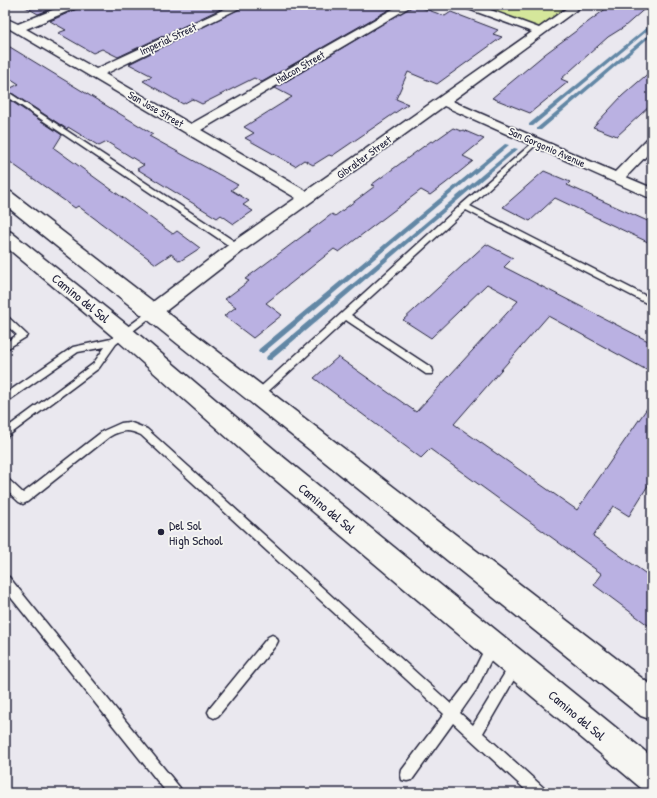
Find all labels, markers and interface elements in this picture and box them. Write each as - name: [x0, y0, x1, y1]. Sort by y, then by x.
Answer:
- street label: Imperial Street: [137, 20, 199, 58]
- street label: Halcon Street: [273, 47, 327, 87]
- street label: San Jose Street: [126, 87, 187, 131]
- street label: San Gorgonio Avenue: [506, 124, 588, 170]
- street label: Gibralter Street: [334, 132, 394, 182]
- street label: Camino del Sol: [48, 269, 114, 327]
- street label: Camino del Sol: [295, 479, 360, 538]
- place label: Del Sol High School: [169, 516, 223, 549]
- marker: Del Sol High School: [156, 527, 166, 537]
- street label: Camino del Sol: [545, 686, 610, 745]

